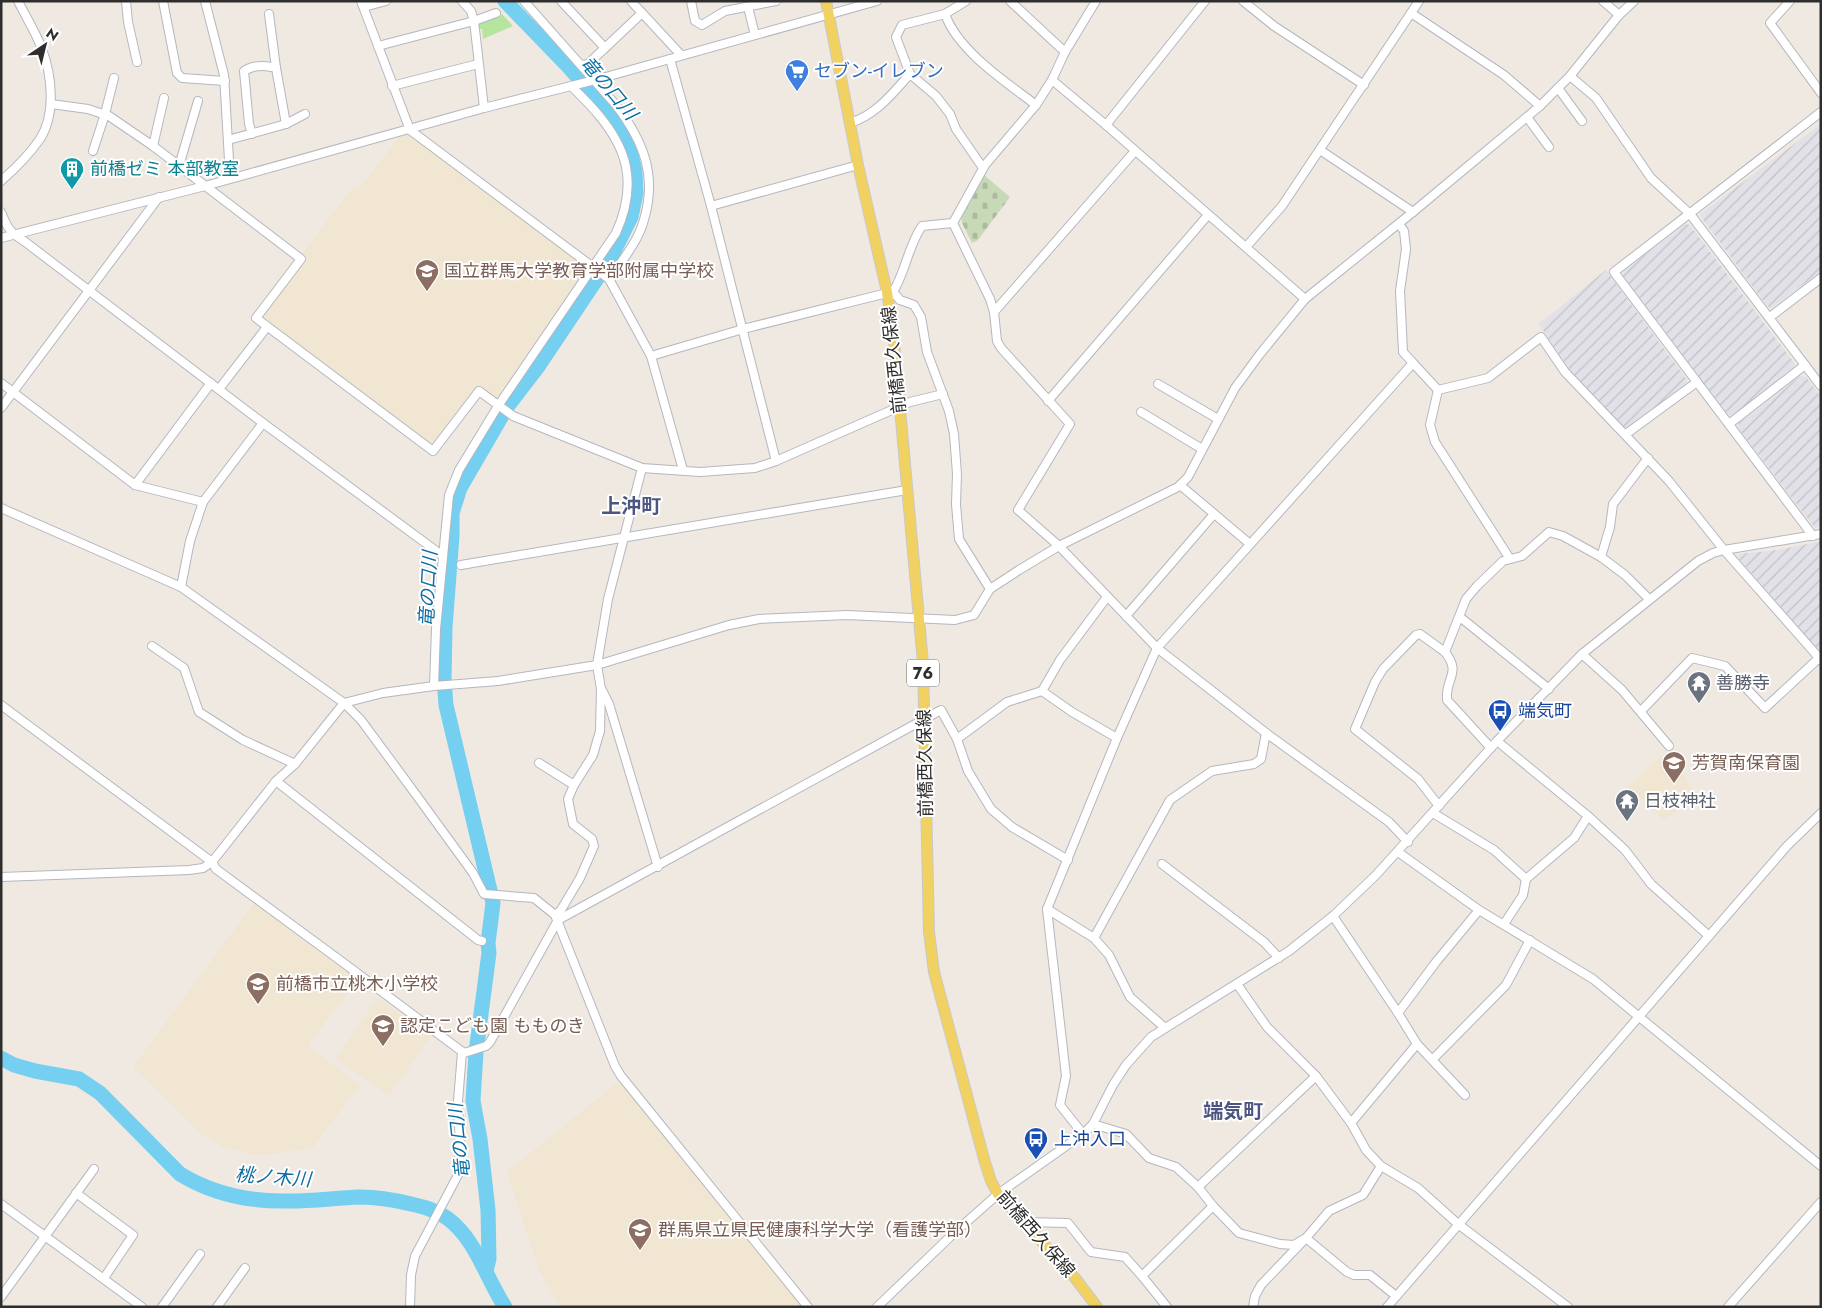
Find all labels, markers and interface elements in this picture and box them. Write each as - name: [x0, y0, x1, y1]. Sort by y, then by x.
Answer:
- north arrow: [20, 20, 70, 70]
- text: N: [42, 23, 63, 46]
- water label: 竜の口川: [574, 50, 645, 127]
- supermarket icon: セブン-イレブン: [784, 58, 810, 92]
- place label: セブン-イレブン: [814, 58, 944, 84]
- building icon: 前橋ゼミ 本部教室: [59, 156, 85, 190]
- place label: 前橋ゼミ 本部教室: [90, 156, 239, 182]
- school or university icon: 国立群馬大学教育学部附属中学校: [414, 258, 440, 292]
- place label: 国立群馬大学教育学部附属中学校: [444, 258, 714, 284]
- street label: 前橋西久保線: [875, 305, 913, 415]
- district label: 上沖町: [601, 492, 661, 521]
- water label: 竜の口川: [413, 548, 444, 628]
- road number: 76: [907, 660, 939, 686]
- temple icon: 善勝寺: [1686, 670, 1712, 704]
- place label: 善勝寺: [1716, 670, 1770, 696]
- bus stop icon: 端気町: [1487, 698, 1513, 732]
- place label: 端気町: [1518, 698, 1572, 724]
- street label: 前橋西久保線: [911, 709, 939, 817]
- school or university icon: 芳賀南保育園: [1661, 750, 1687, 784]
- place label: 芳賀南保育園: [1692, 750, 1800, 776]
- temple icon: 日枝神社: [1614, 788, 1640, 822]
- place label: 日枝神社: [1644, 788, 1716, 814]
- school or university icon: 前橋市立桃木小学校: [245, 971, 271, 1005]
- place label: 前橋市立桃木小学校: [276, 971, 438, 997]
- school or university icon: 認定こども園 もものき: [370, 1013, 396, 1047]
- place label: 認定こども園 もものき: [400, 1013, 585, 1039]
- district label: 端気町: [1203, 1097, 1263, 1126]
- water label: 竜の口川: [441, 1100, 476, 1180]
- bus stop icon: 上沖入口: [1023, 1126, 1049, 1160]
- place label: 上沖入口: [1054, 1126, 1126, 1152]
- water label: 桃ノ木川: [234, 1161, 314, 1193]
- street label: 前橋西久保線: [991, 1185, 1081, 1283]
- school or university icon: 群馬県立県民健康科学大学（看護学部）: [627, 1217, 653, 1251]
- place label: 群馬県立県民健康科学大学（看護学部）: [658, 1217, 982, 1243]

